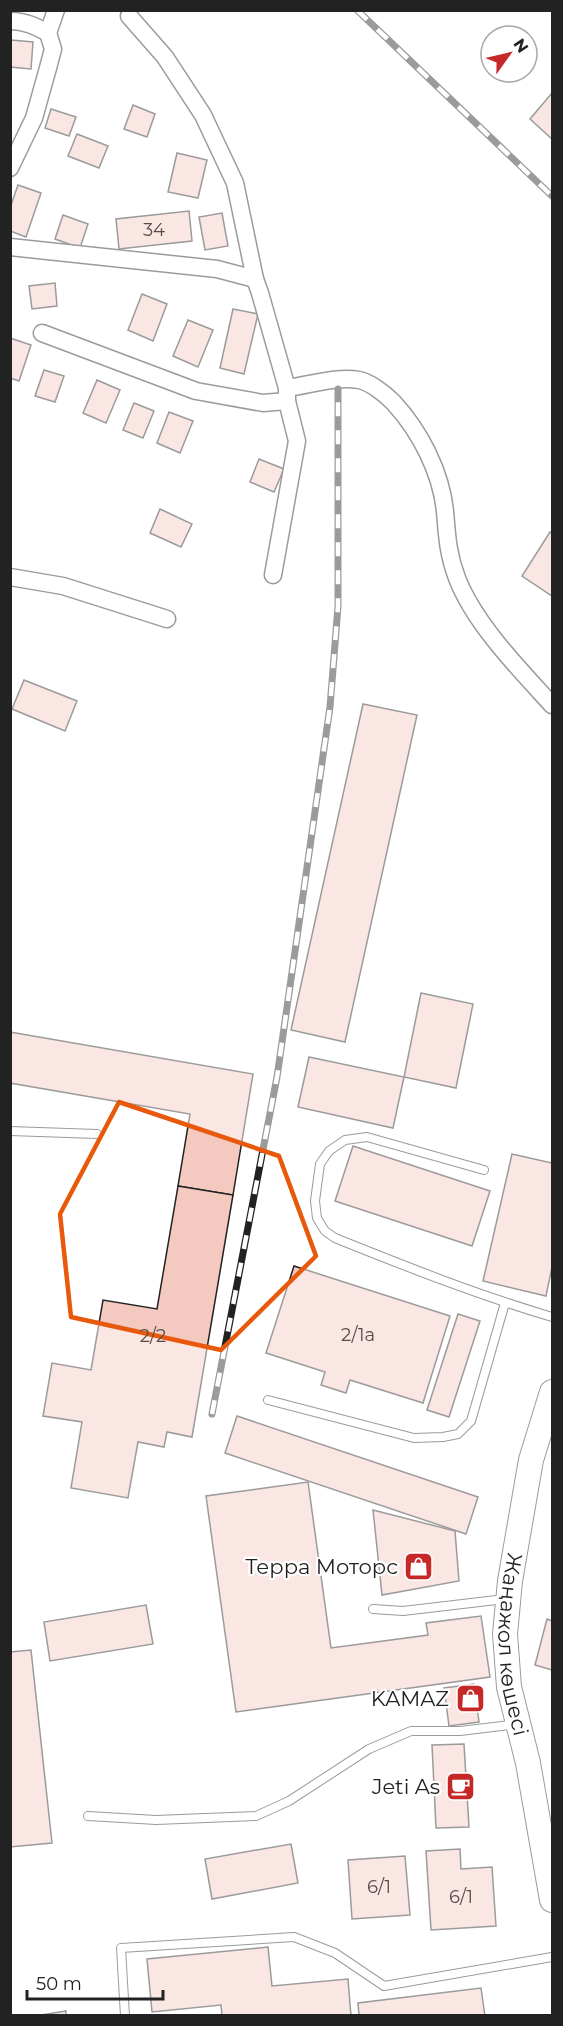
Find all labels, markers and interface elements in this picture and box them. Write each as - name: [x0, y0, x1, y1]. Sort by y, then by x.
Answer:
- north arrow: [479, 24, 539, 84]
- text: N: [510, 35, 533, 57]
- house number: 34: [143, 219, 165, 241]
- house number: 2/1а: [341, 1324, 375, 1346]
- house number: 2/2: [140, 1325, 166, 1347]
- shop icon: Терра Моторс: [403, 1551, 435, 1583]
- street label: Жаңажол көшесі: [493, 1551, 534, 1738]
- place label: Терра Моторс: [245, 1554, 398, 1579]
- shop icon: KAMAZ: [454, 1683, 486, 1715]
- place label: KAMAZ: [371, 1686, 449, 1711]
- cafe icon: Jeti As: [445, 1771, 477, 1803]
- place label: Jeti As: [371, 1774, 440, 1799]
- house number: 6/1: [367, 1876, 391, 1898]
- house number: 6/1: [449, 1886, 473, 1908]
- scale bar: [27, 1963, 164, 2001]
- text: 50 m: [36, 1973, 82, 1995]

